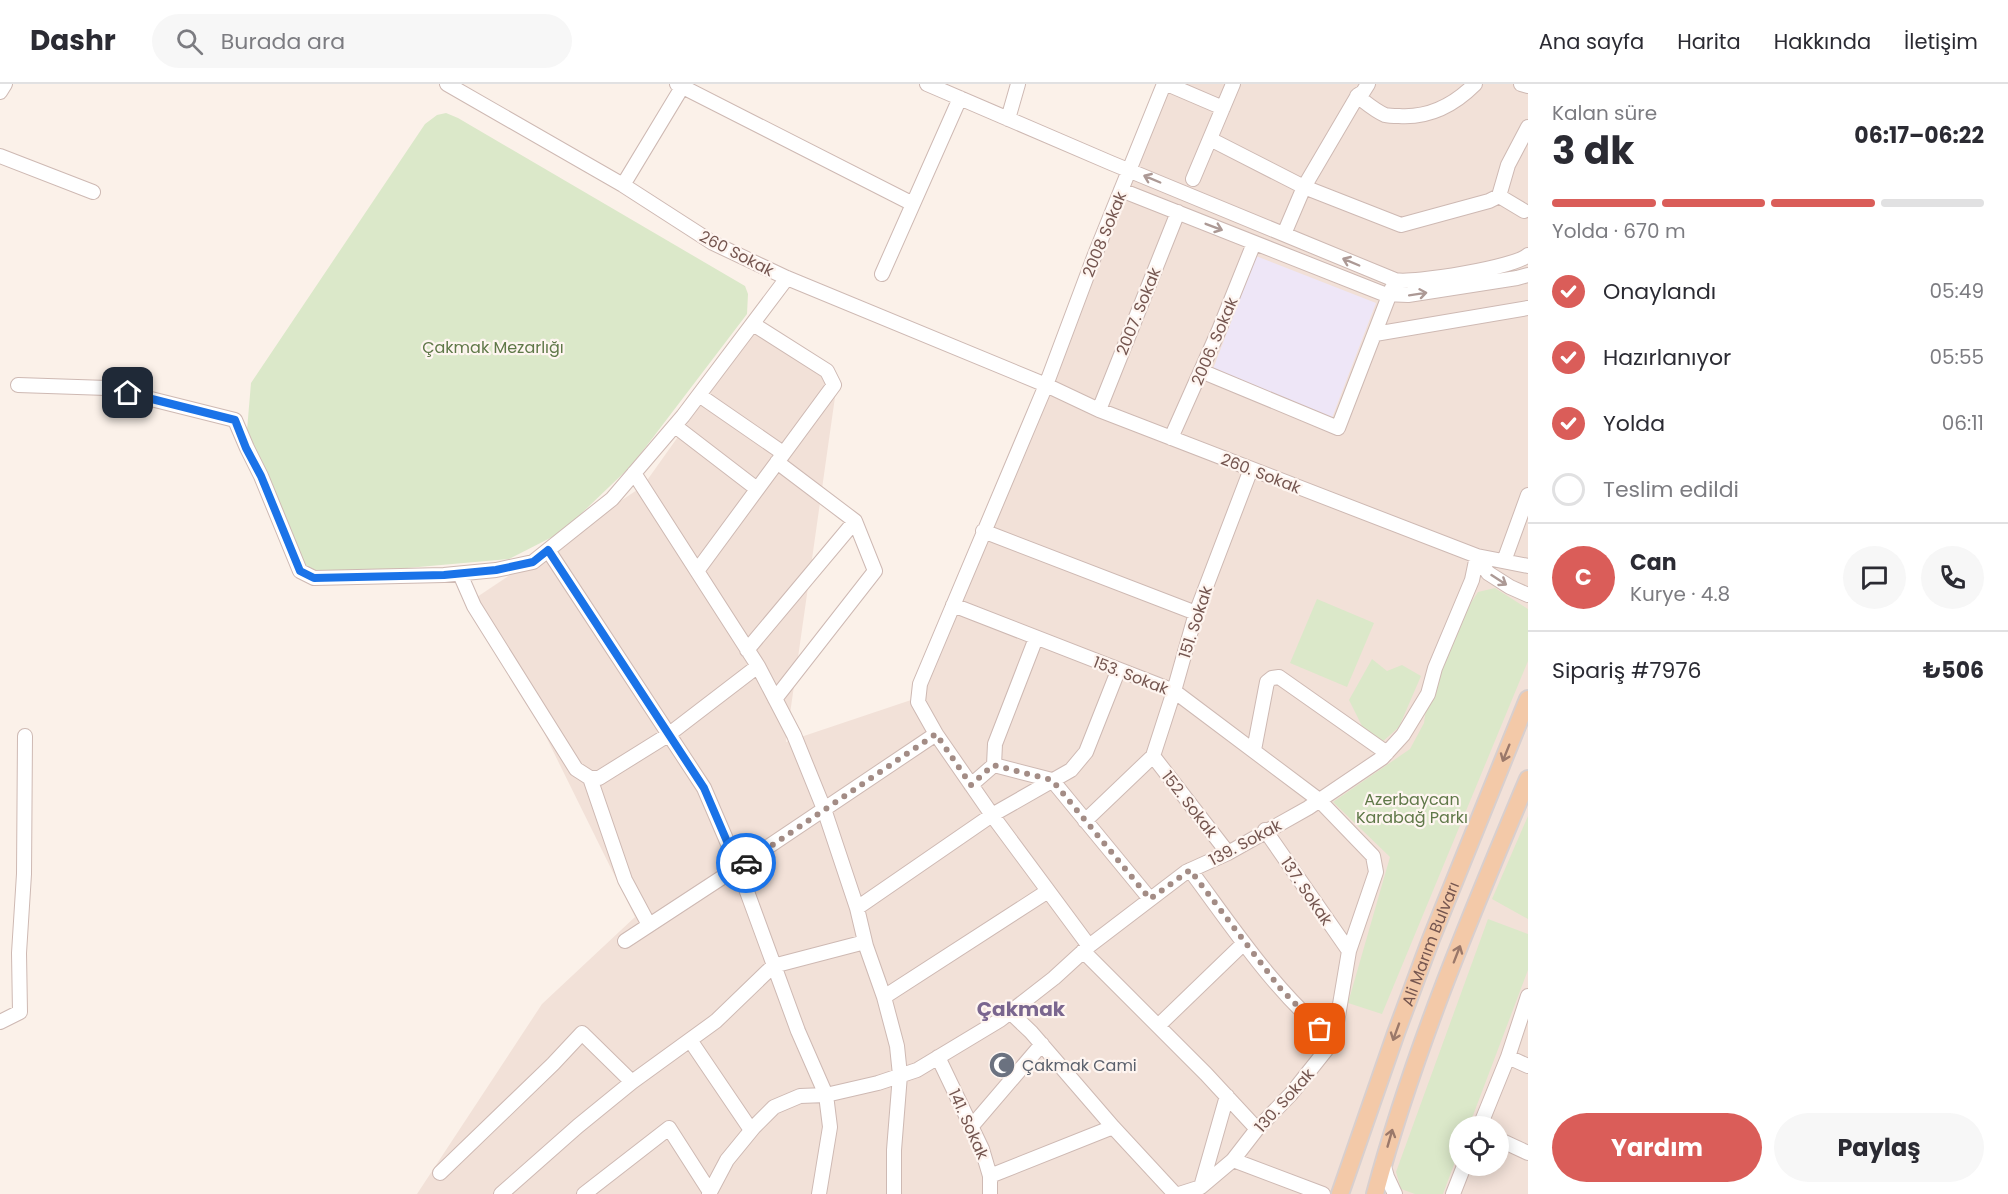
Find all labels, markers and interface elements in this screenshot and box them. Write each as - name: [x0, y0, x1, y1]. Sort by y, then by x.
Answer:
- search box: [152, 14, 572, 68]
- text: Dashr: [30, 21, 116, 60]
- icon: search: [173, 25, 206, 58]
- text: Burada ara: [221, 26, 345, 57]
- text: Ana sayfa: [1539, 27, 1644, 56]
- text: Harita: [1677, 27, 1741, 56]
- text: Hakkında: [1774, 27, 1871, 56]
- text: İletişim: [1904, 27, 1978, 56]
- text: Kalan süre: [1552, 99, 1657, 127]
- text: 06:17–06:22: [1854, 120, 1984, 151]
- text: 3 dk: [1552, 123, 1634, 178]
- one-way arrow: [1143, 173, 1162, 184]
- street label: 2008 Sokak: [1077, 187, 1132, 280]
- text: Yolda · 670 m: [1552, 217, 1685, 245]
- one-way arrow: [1205, 222, 1223, 233]
- street label: 260 Sokak: [696, 225, 779, 282]
- one-way arrow: [1343, 256, 1361, 267]
- street label: 2007. Sokak: [1110, 263, 1167, 358]
- icon: check: [1552, 275, 1585, 308]
- text: Onaylandı: [1603, 276, 1716, 307]
- text: 05:49: [1929, 277, 1984, 305]
- one-way arrow: [1407, 288, 1427, 299]
- street label: 2006. Sokak: [1186, 293, 1244, 389]
- park label: Çakmak Mezarlığı: [422, 336, 564, 359]
- icon: check: [1552, 341, 1585, 374]
- text: Hazırlanıyor: [1603, 342, 1731, 373]
- text: 05:55: [1930, 343, 1984, 371]
- pin: [102, 367, 153, 418]
- icon: home: [111, 376, 144, 409]
- icon: check: [1552, 407, 1585, 440]
- text: Yolda: [1603, 408, 1665, 439]
- text: 06:11: [1942, 409, 1984, 437]
- street label: 260. Sokak: [1218, 448, 1305, 500]
- text: Teslim edildi: [1603, 474, 1739, 505]
- button: chat: [1843, 546, 1906, 609]
- button: phone: [1921, 546, 1984, 609]
- text: Can: [1630, 547, 1677, 578]
- text: C: [1575, 562, 1592, 593]
- one-way arrow: [1490, 574, 1507, 586]
- text: Kurye · 4.8: [1630, 580, 1730, 608]
- street label: 151. Sokak: [1173, 582, 1218, 661]
- street label: 153. Sokak: [1090, 651, 1173, 701]
- text: Sipariş #7976: [1552, 655, 1701, 686]
- text: ₺506: [1923, 655, 1984, 686]
- one-way arrow: [1500, 743, 1511, 762]
- street label: 152. Sokak: [1156, 766, 1223, 843]
- park label: Azerbaycan Karabağ Parkı: [1356, 788, 1468, 829]
- street label: 139. Sokak: [1205, 813, 1286, 871]
- courier: [716, 833, 776, 893]
- icon: car: [730, 847, 763, 880]
- street label: 137. Sokak: [1275, 853, 1338, 931]
- street label: Ali Marım Bulvarı: [1396, 878, 1465, 1009]
- one-way arrow: [1452, 946, 1463, 964]
- district label: Çakmak: [977, 995, 1066, 1023]
- pin: [1294, 1003, 1345, 1054]
- icon: bag: [1303, 1012, 1336, 1045]
- one-way arrow: [1390, 1022, 1401, 1041]
- mosque icon: Çakmak Cami: [987, 1050, 1017, 1080]
- place label: Çakmak Cami: [1022, 1054, 1137, 1077]
- street label: 130. Sokak: [1249, 1063, 1320, 1137]
- street label: 141. Sokak: [943, 1085, 995, 1164]
- button: Yardım: [1552, 1113, 1762, 1182]
- button: Paylaş: [1774, 1113, 1984, 1182]
- map controls: [1449, 1116, 1509, 1176]
- button: locate: [1449, 1116, 1509, 1176]
- one-way arrow: [1385, 1128, 1396, 1147]

